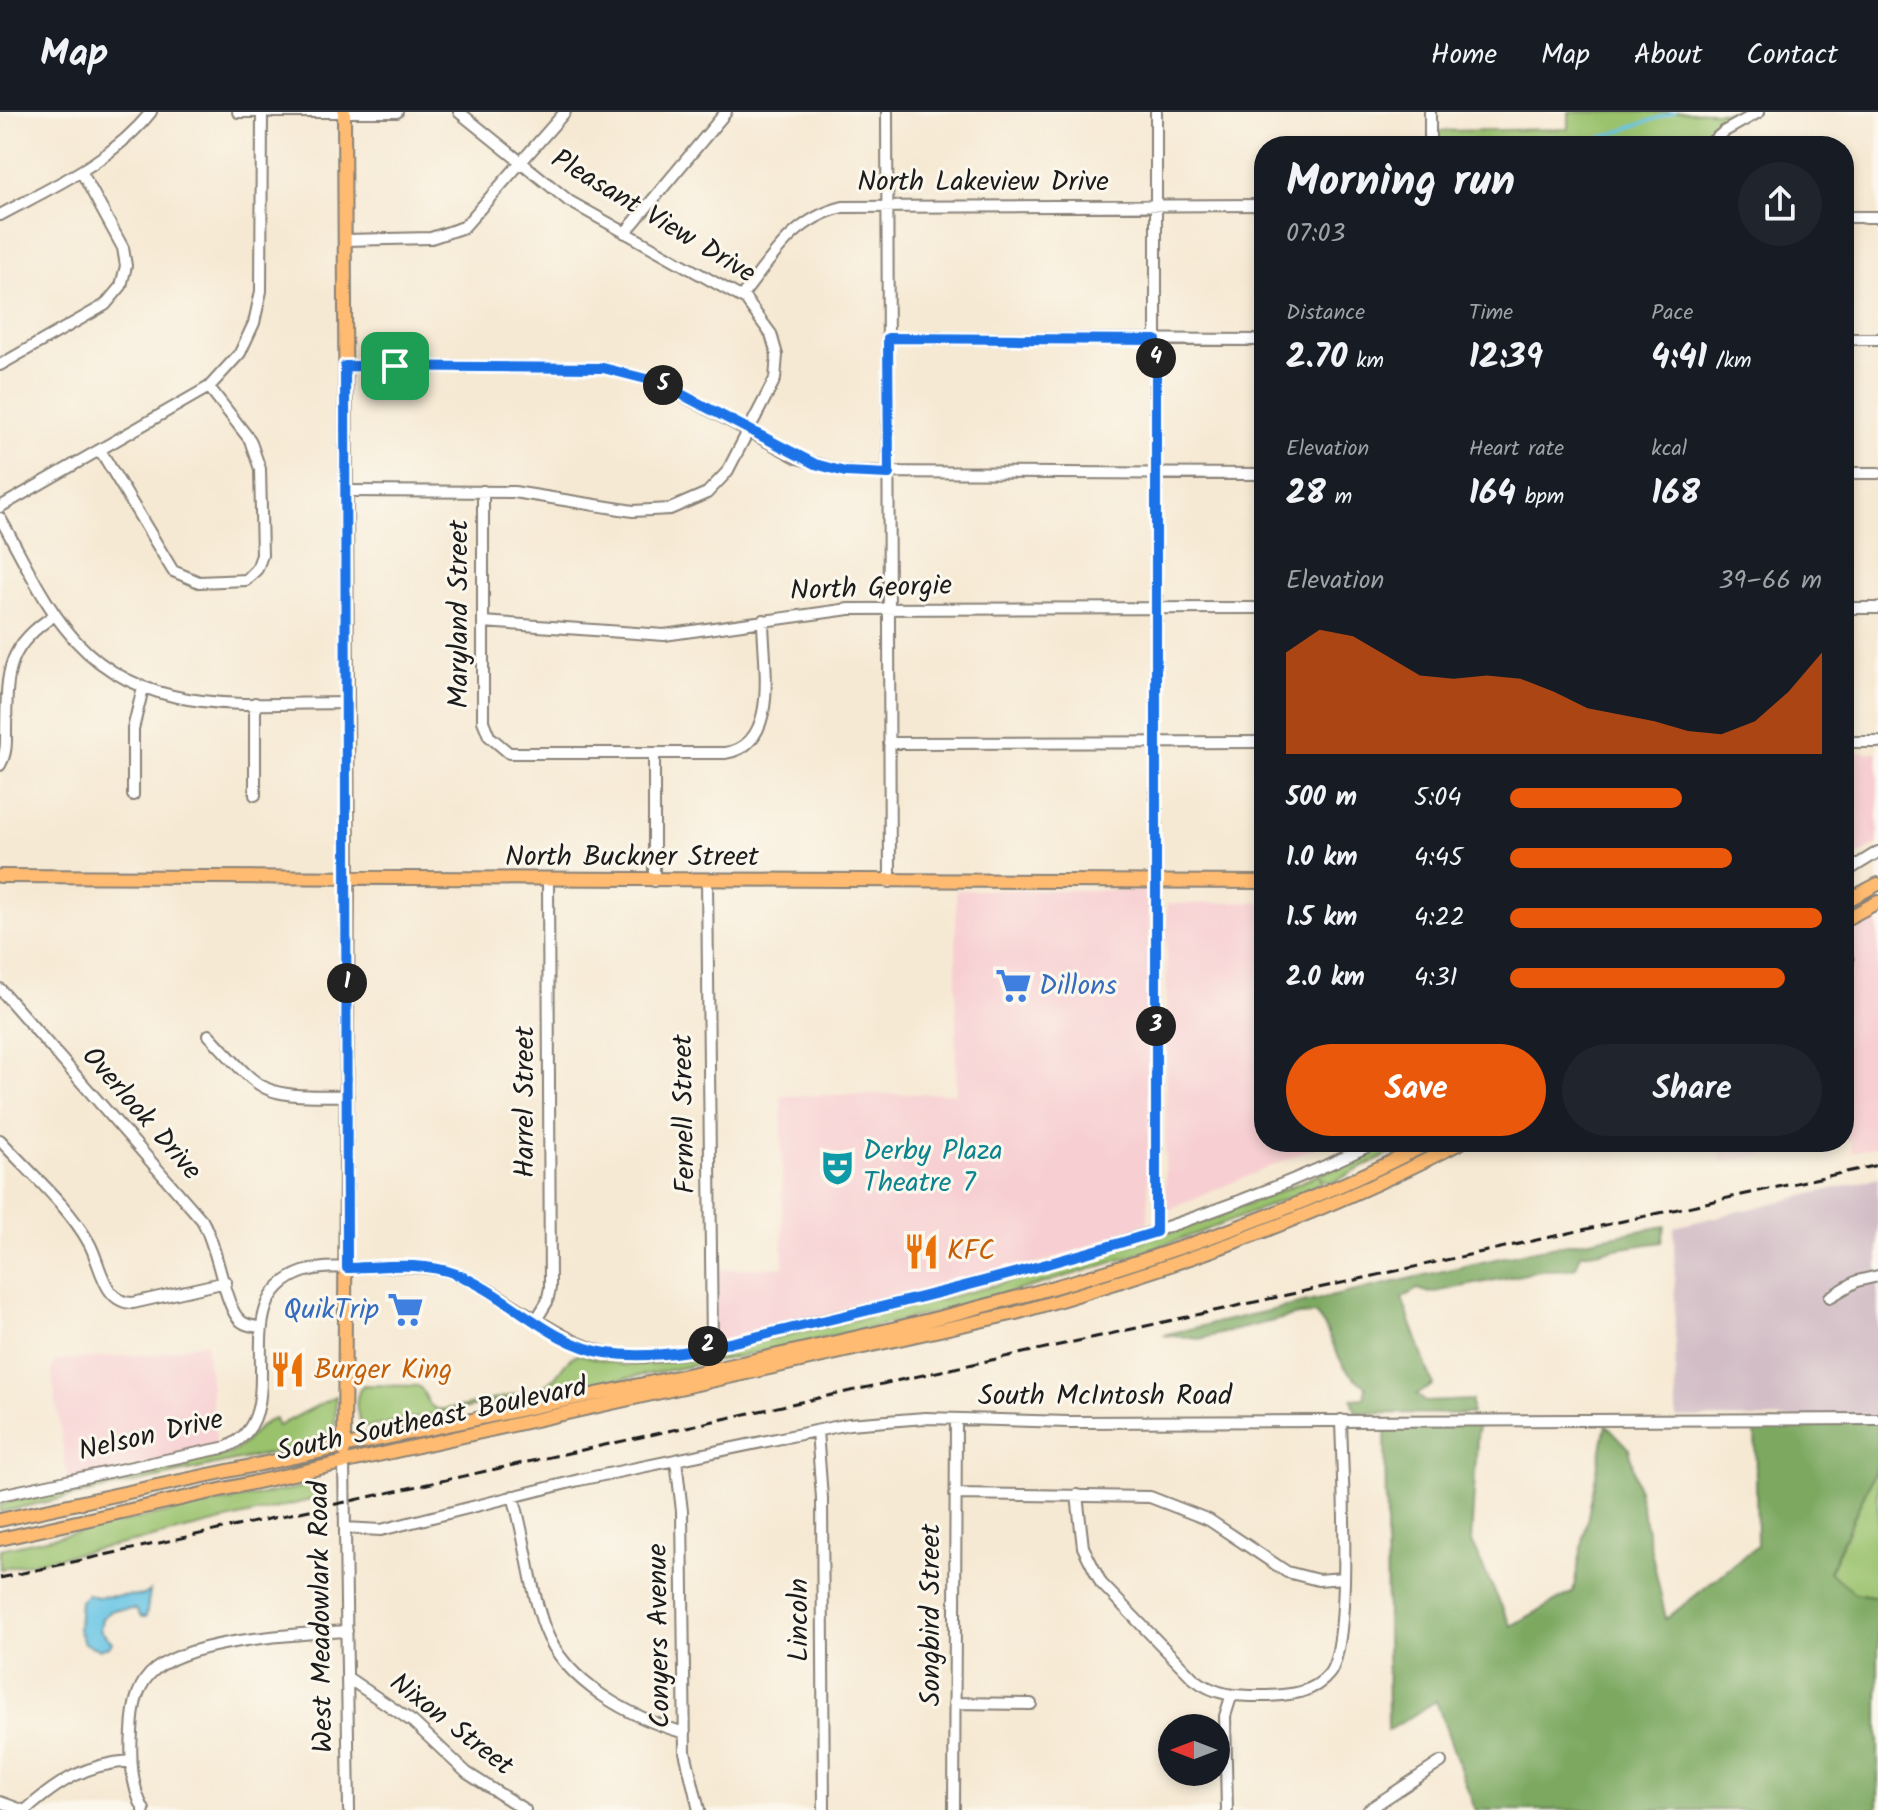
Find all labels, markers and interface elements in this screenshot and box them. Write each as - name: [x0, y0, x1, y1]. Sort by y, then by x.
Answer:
- text: Map: [40, 25, 109, 85]
- text: Home: [1431, 33, 1497, 78]
- text: Map: [1541, 33, 1590, 78]
- text: About: [1634, 33, 1702, 78]
- text: Contact: [1746, 33, 1838, 78]
- street label: Pleasant View Drive: [542, 138, 765, 296]
- text: Morning run: [1286, 148, 1515, 218]
- street label: North Lakeview Drive: [857, 160, 1109, 205]
- button: share: [1738, 162, 1822, 246]
- text: 07:03: [1286, 213, 1345, 255]
- text: Distance: [1286, 296, 1365, 331]
- text: Time: [1469, 296, 1513, 331]
- text: Pace: [1651, 296, 1693, 331]
- text: 2.70: [1286, 331, 1347, 385]
- text: 12:39: [1469, 331, 1543, 385]
- text: 4:41: [1651, 331, 1707, 385]
- pin: [361, 332, 429, 400]
- pin: 4: [1136, 338, 1176, 378]
- text: 4: [1150, 340, 1162, 375]
- icon: arrive: [373, 344, 417, 388]
- text: km: [1347, 344, 1384, 379]
- text: /km: [1707, 344, 1751, 379]
- pin: 5: [643, 365, 683, 405]
- text: 5: [657, 367, 669, 402]
- text: Elevation: [1286, 432, 1369, 467]
- text: Heart rate: [1469, 432, 1564, 467]
- text: kcal: [1651, 432, 1687, 467]
- text: 28: [1286, 467, 1326, 521]
- text: 164: [1469, 467, 1516, 521]
- text: 168: [1651, 467, 1700, 521]
- text: m: [1326, 480, 1352, 515]
- text: bpm: [1516, 480, 1564, 515]
- street label: Maryland Street: [437, 518, 482, 708]
- text: Elevation: [1286, 560, 1384, 602]
- text: 39–66 m: [1719, 560, 1822, 602]
- street label: North Georgie: [789, 564, 953, 614]
- text: 500 m: [1286, 777, 1357, 819]
- text: 5:04: [1414, 777, 1462, 819]
- street label: North Buckner Street: [505, 835, 760, 880]
- text: 1.0 km: [1286, 837, 1357, 879]
- text: 4:45: [1414, 837, 1463, 879]
- text: 1.5 km: [1286, 897, 1357, 939]
- text: 4:22: [1414, 897, 1465, 939]
- text: 2.0 km: [1286, 957, 1365, 999]
- text: 4:31: [1414, 957, 1458, 999]
- pin: 1: [327, 963, 367, 1003]
- place label: Dillons: [1039, 964, 1117, 1009]
- text: 1: [344, 965, 350, 1000]
- supermarket icon: Dillons: [994, 967, 1032, 1005]
- pin: 3: [1136, 1006, 1176, 1046]
- text: 3: [1150, 1008, 1162, 1043]
- street label: Harrel Street: [503, 1025, 548, 1178]
- street label: Fernell Street: [661, 1032, 709, 1194]
- street label: Overlook Drive: [70, 1037, 213, 1192]
- button: Save: [1286, 1044, 1546, 1136]
- button: Share: [1562, 1044, 1822, 1136]
- place label: Derby Plaza Theatre 7: [863, 1129, 1003, 1206]
- theatre icon: Derby Plaza Theatre 7: [818, 1148, 856, 1186]
- place label: KFC: [947, 1229, 995, 1274]
- restaurant icon: KFC: [902, 1232, 940, 1270]
- place label: QuikTrip: [283, 1288, 379, 1333]
- supermarket icon: QuikTrip: [386, 1291, 424, 1329]
- pin: 2: [688, 1326, 728, 1366]
- text: 2: [702, 1328, 714, 1363]
- place label: Burger King: [314, 1348, 452, 1393]
- restaurant icon: Burger King: [269, 1351, 307, 1389]
- street label: South Southeast Boulevard: [273, 1365, 592, 1475]
- street label: South McIntosh Road: [978, 1374, 1233, 1419]
- street label: Nelson Drive: [74, 1397, 228, 1475]
- street label: West Meadowlark Road: [297, 1480, 347, 1753]
- street label: Songbird Street: [909, 1523, 954, 1706]
- street label: Conyers Avenue: [636, 1543, 684, 1729]
- street label: Lincoln: [777, 1578, 822, 1662]
- street label: Nixon Street: [379, 1662, 524, 1789]
- north arrow: [1158, 1714, 1230, 1786]
- map controls: [1158, 1714, 1230, 1786]

